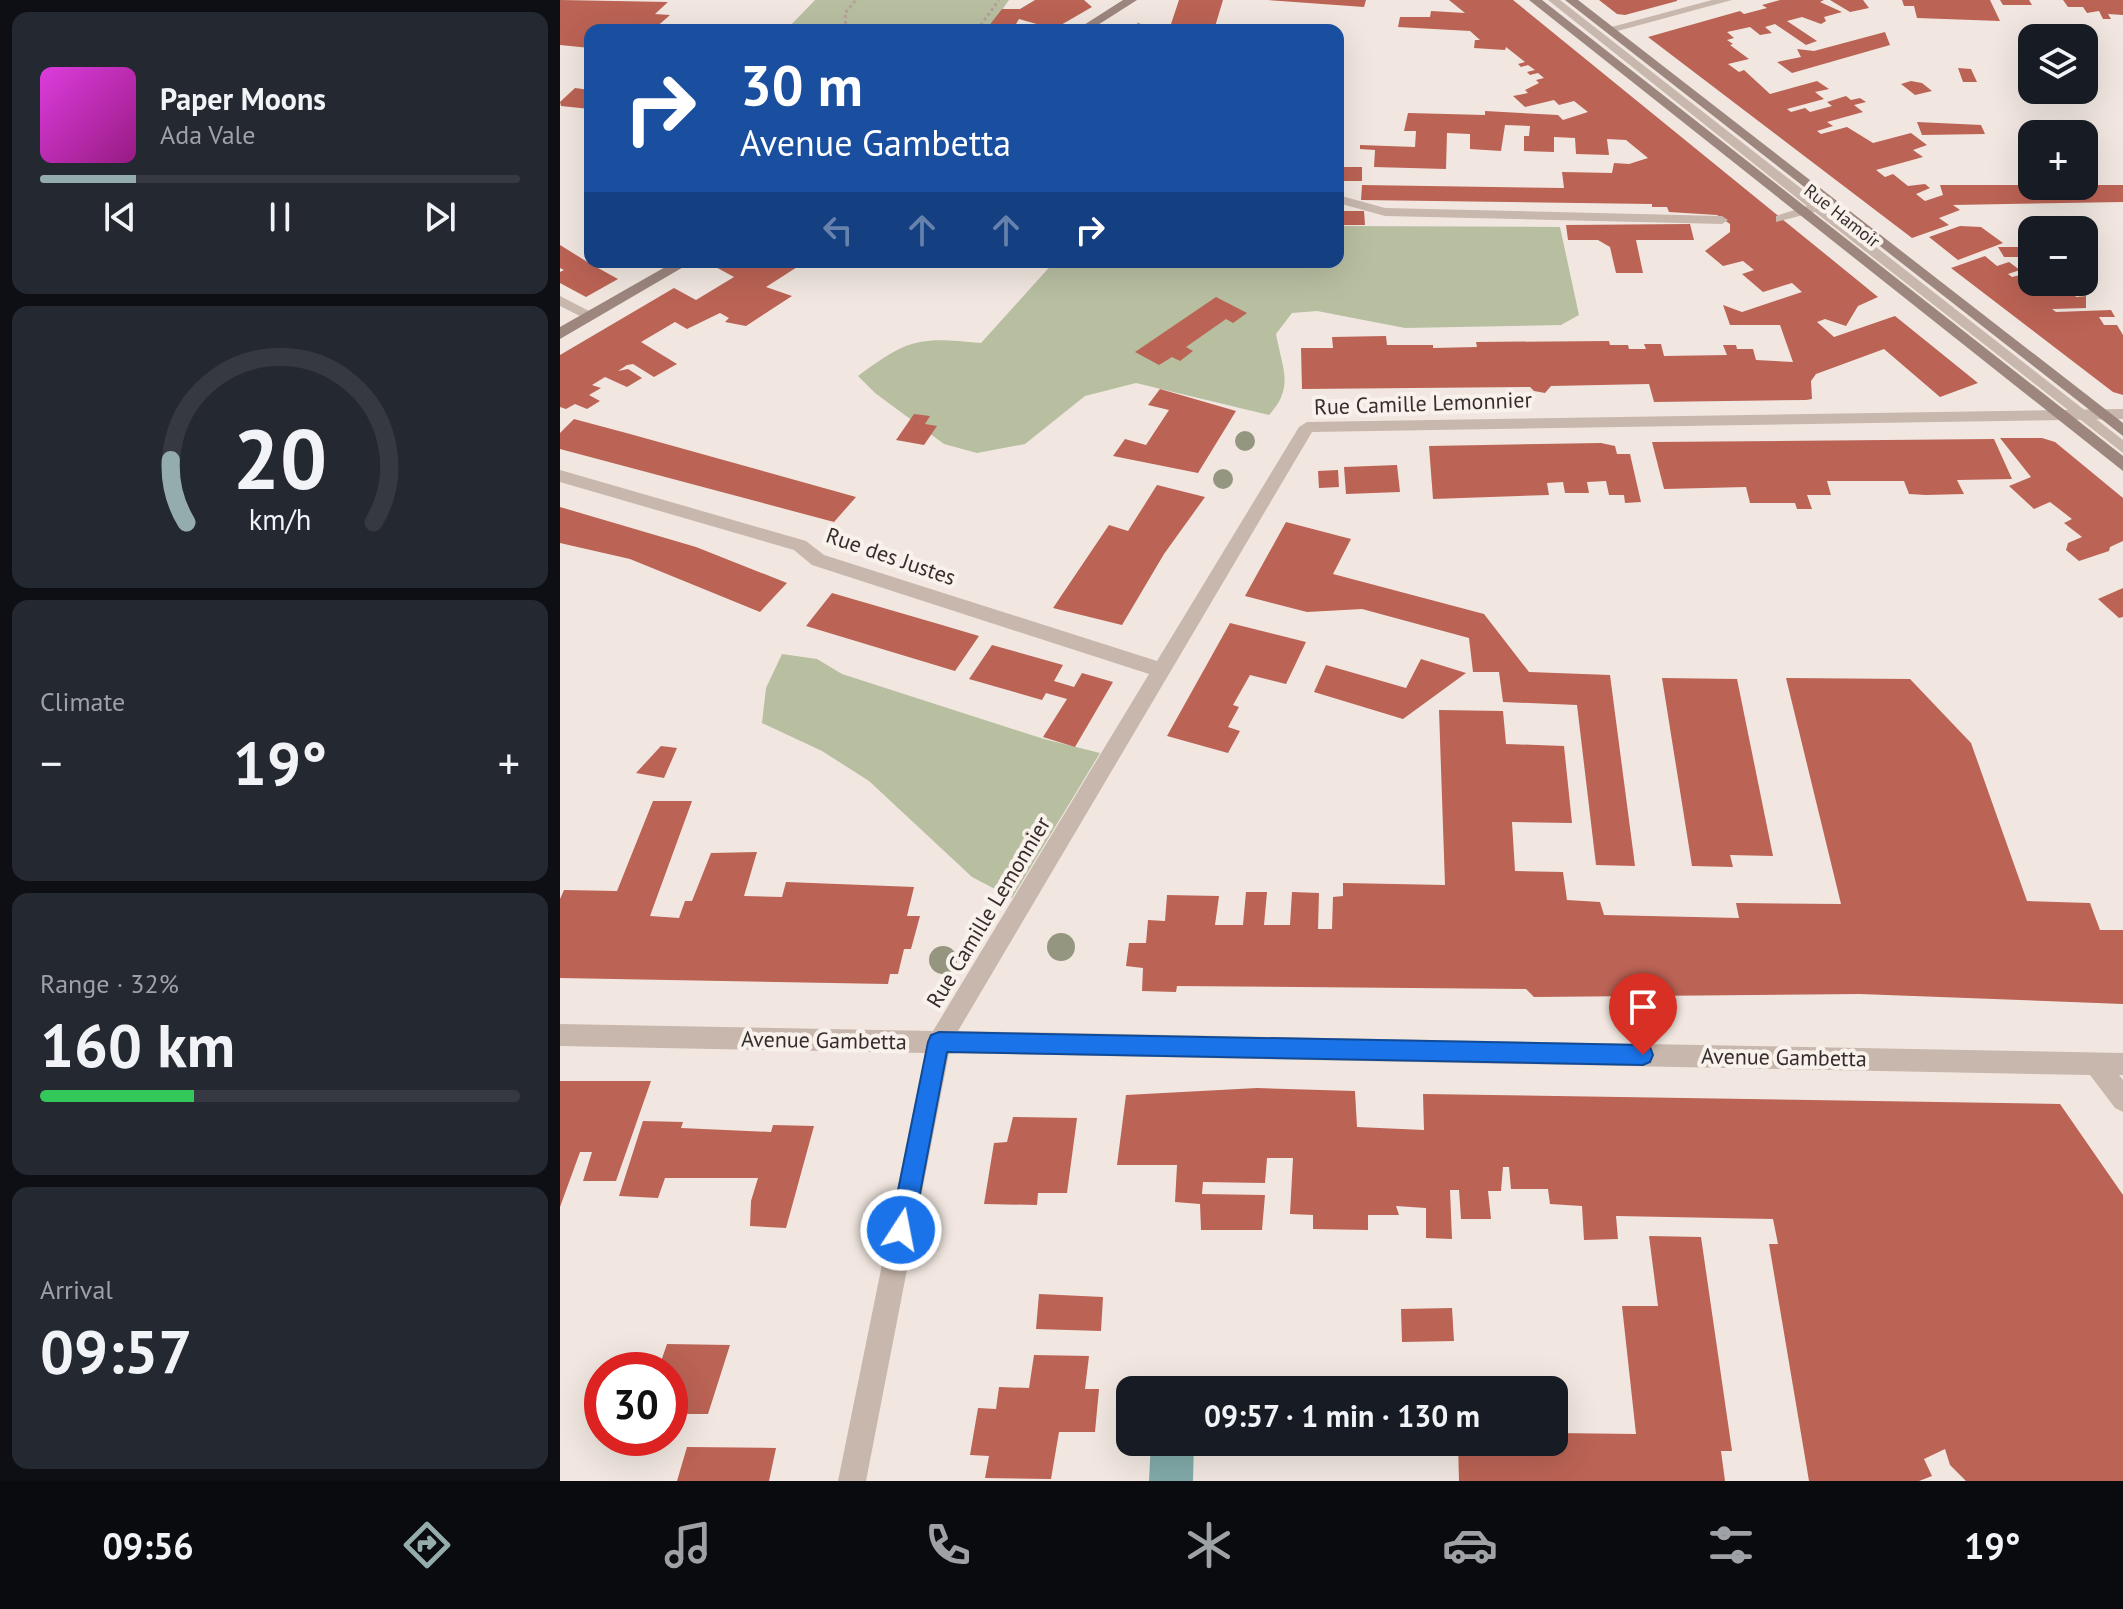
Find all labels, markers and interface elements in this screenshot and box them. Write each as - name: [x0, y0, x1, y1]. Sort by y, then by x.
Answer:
- map controls: [2018, 24, 2098, 296]
- button: layers: [2018, 24, 2098, 104]
- text: 30 m: [740, 49, 863, 121]
- icon: right: [608, 56, 712, 160]
- text: Paper Moons: [160, 79, 326, 118]
- text: Ada Vale: [160, 118, 255, 151]
- text: Avenue Gambetta: [740, 119, 1011, 166]
- button: +: [2018, 120, 2098, 200]
- street label: Rue Hamoir: [1800, 179, 1885, 253]
- icon: previous: [98, 195, 142, 239]
- icon: pause: [258, 195, 302, 239]
- icon: next: [418, 195, 462, 239]
- icon: left: [816, 208, 860, 252]
- icon: ahead: [900, 208, 944, 252]
- icon: ahead: [984, 208, 1028, 252]
- icon: right: [1068, 208, 1112, 252]
- button: −: [2018, 216, 2098, 296]
- street label: Rue Camille Lemonnier: [1314, 385, 1533, 421]
- text: 20: [233, 403, 327, 511]
- text: km/h: [249, 501, 311, 538]
- street label: Rue des Justes: [823, 521, 959, 591]
- text: Climate: [40, 685, 125, 718]
- text: 19°: [233, 724, 327, 802]
- text: −: [40, 734, 62, 791]
- text: +: [498, 734, 520, 791]
- street label: Rue Camille Lemonnier: [920, 811, 1056, 1013]
- text: Range · 32%: [40, 967, 179, 1000]
- pin: [1609, 973, 1677, 1055]
- icon: arrive: [1621, 985, 1665, 1029]
- text: 160 km: [40, 1006, 235, 1084]
- street label: Avenue Gambetta: [741, 1025, 907, 1055]
- street label: Avenue Gambetta: [1701, 1042, 1867, 1072]
- position arrow: [859, 1188, 943, 1272]
- text: Arrival: [40, 1273, 113, 1306]
- text: 09:57: [40, 1312, 192, 1390]
- speed limit sign: 30: [584, 1352, 688, 1456]
- text: 09:57 · 1 min · 130 m: [1204, 1396, 1480, 1435]
- icon: directions: [399, 1517, 455, 1573]
- icon: music: [660, 1517, 716, 1573]
- icon: phone: [920, 1517, 976, 1573]
- icon: climate: [1181, 1517, 1237, 1573]
- icon: car: [1442, 1517, 1498, 1573]
- icon: filters: [1703, 1517, 1759, 1573]
- text: 09:56: [102, 1522, 194, 1569]
- text: 19°: [1964, 1522, 2020, 1569]

